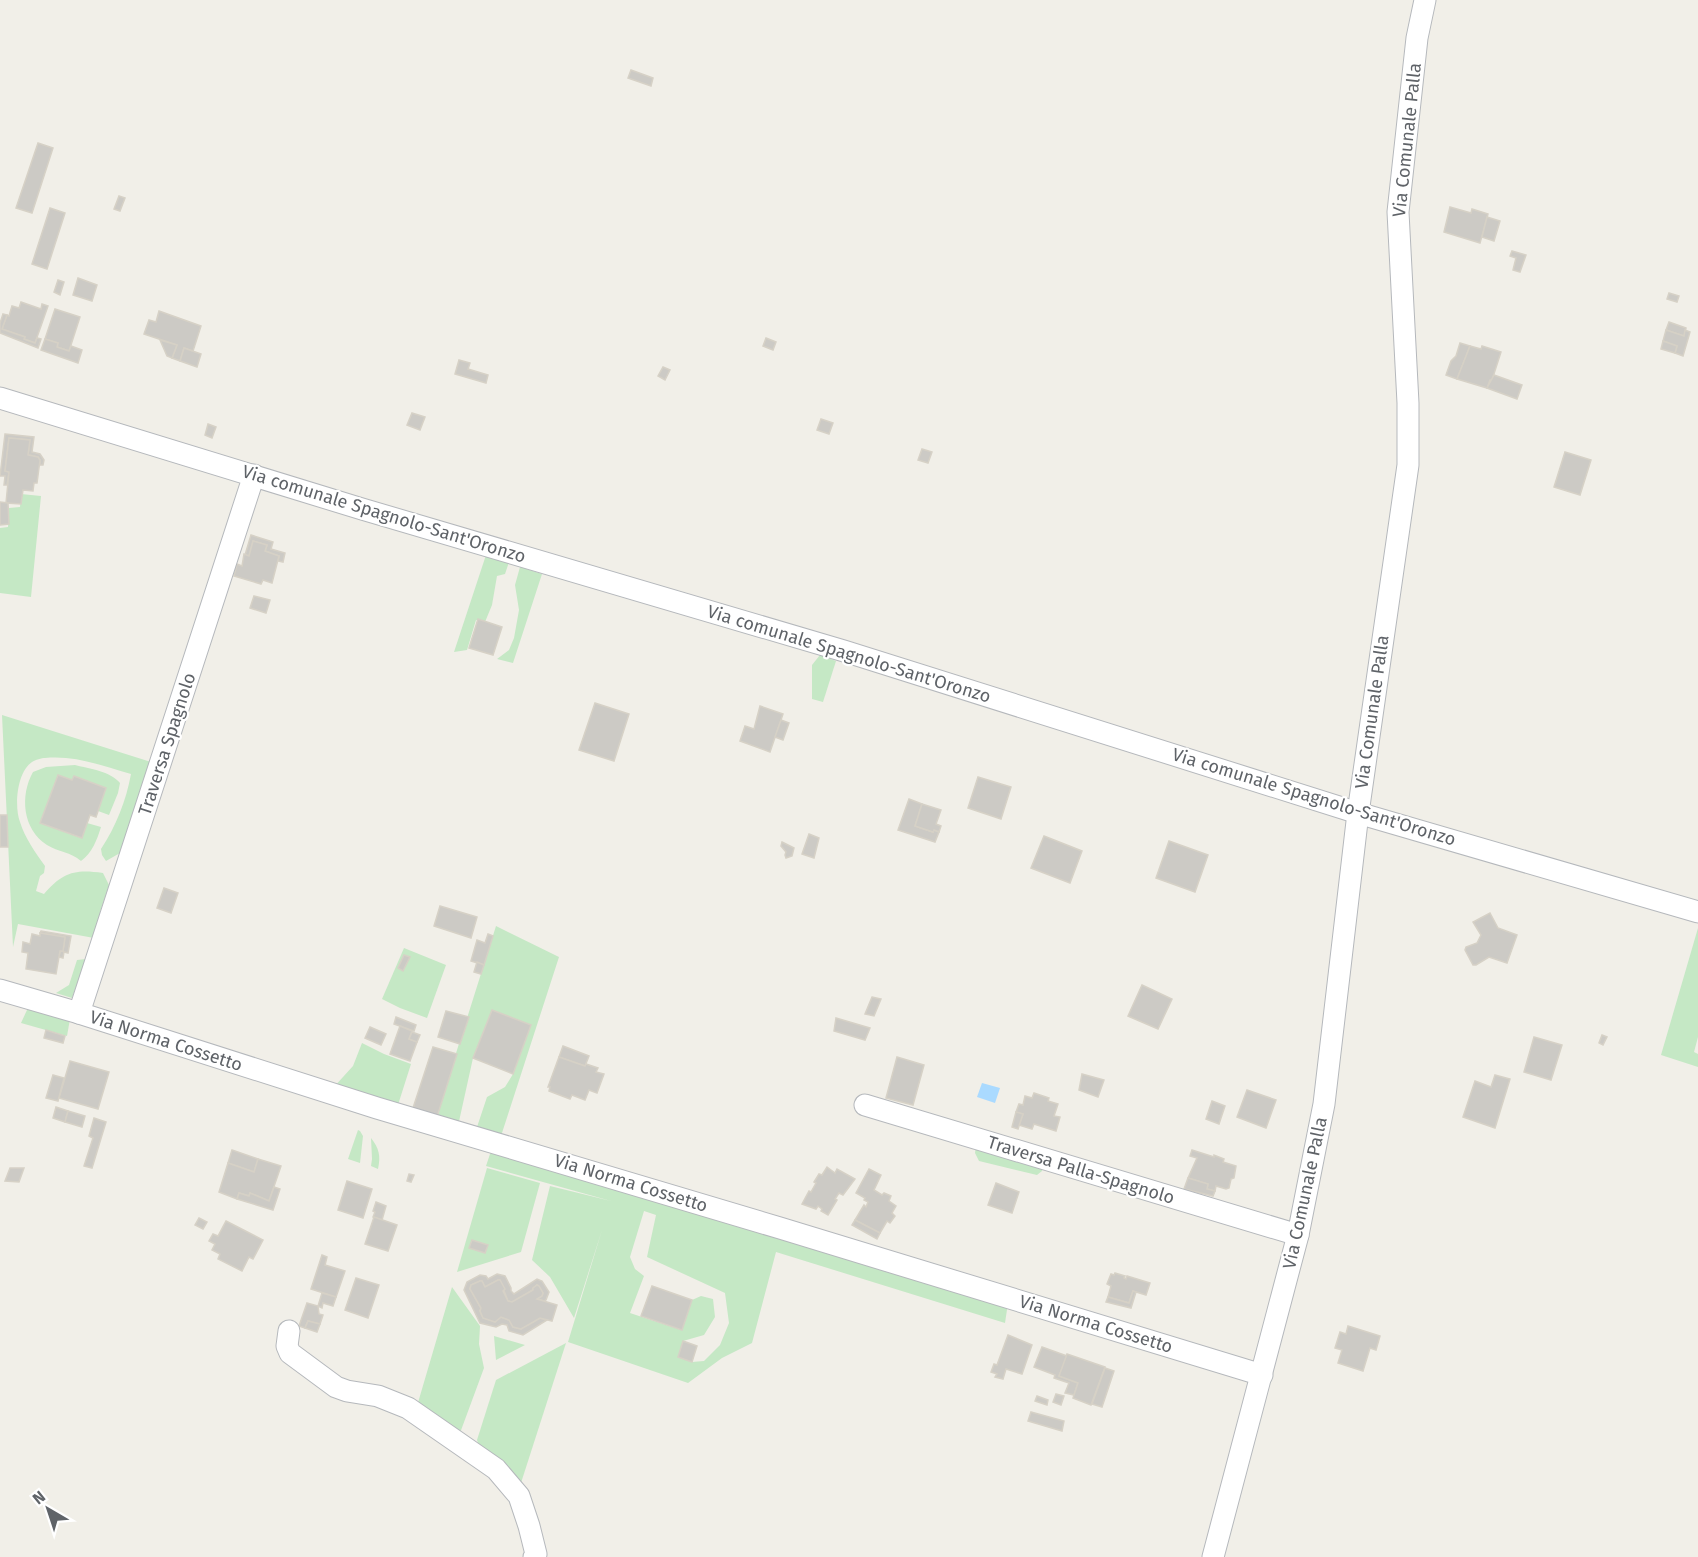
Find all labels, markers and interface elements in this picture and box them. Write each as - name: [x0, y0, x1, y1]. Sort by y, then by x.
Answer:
- street label: Via Comunale Palla: [1388, 62, 1426, 218]
- street label: Via comunale Spagnolo-Sant'Oronzo: [240, 460, 528, 568]
- street label: Via comunale Spagnolo-Sant'Oronzo: [705, 600, 993, 708]
- street label: Via Comunale Palla: [1350, 634, 1394, 790]
- street label: Traversa Spagnolo: [134, 670, 200, 818]
- street label: Via comunale Spagnolo-Sant'Oronzo: [1170, 743, 1458, 851]
- street label: Via Norma Cossetto: [87, 1006, 245, 1076]
- street label: Via Comunale Palla: [1278, 1115, 1332, 1271]
- street label: Traversa Palla-Spagnolo: [985, 1131, 1177, 1209]
- street label: Via Norma Cossetto: [552, 1149, 710, 1217]
- street label: Via Norma Cossetto: [1017, 1290, 1175, 1358]
- north arrow: [18, 1479, 78, 1539]
- text: N: [29, 1487, 49, 1508]

